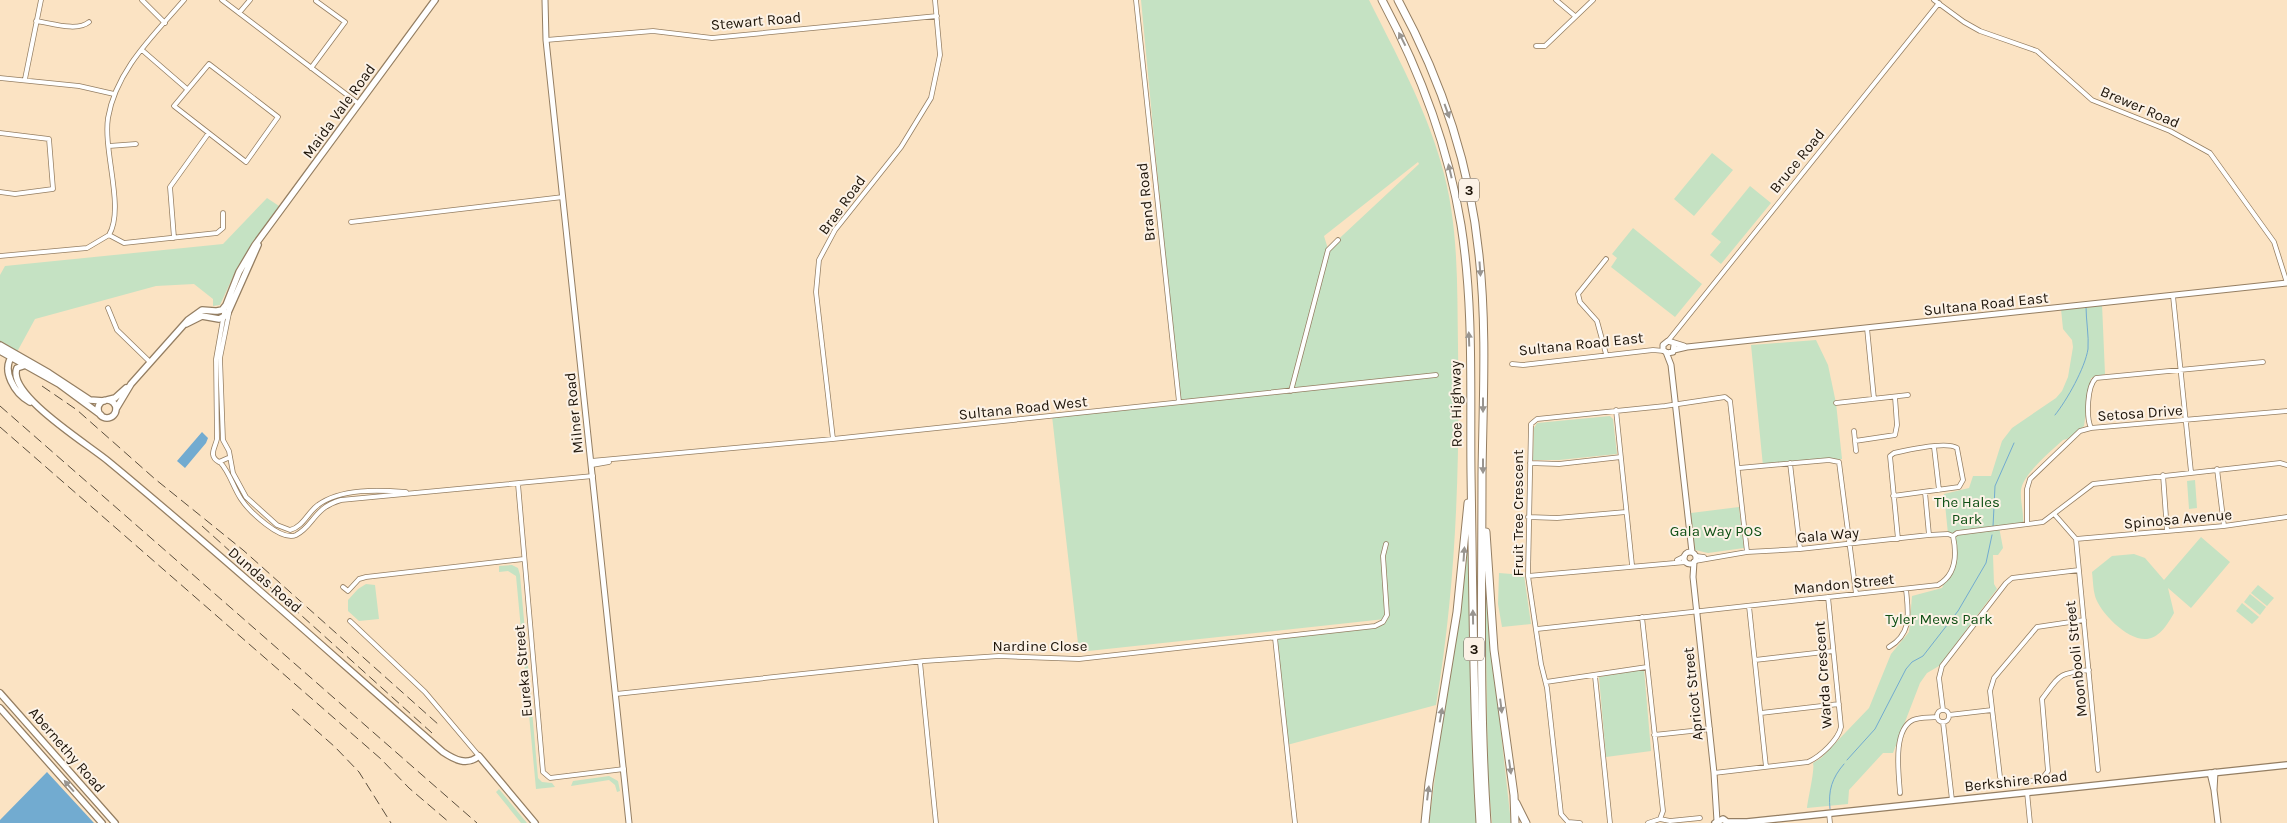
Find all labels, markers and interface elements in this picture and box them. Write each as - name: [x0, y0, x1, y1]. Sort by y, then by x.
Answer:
- street label: Stewart Road: [710, 8, 802, 34]
- one-way arrow: [1398, 32, 1406, 47]
- street label: Maida Vale Road: [299, 60, 379, 162]
- street label: Brewer Road: [2098, 82, 2182, 132]
- one-way arrow: [1443, 104, 1451, 119]
- street label: Bruce Road: [1766, 125, 1828, 197]
- street label: Brand Road: [1133, 162, 1159, 242]
- one-way arrow: [1446, 163, 1454, 179]
- street label: Brae Road: [814, 172, 870, 238]
- road number: 3: [1459, 178, 1479, 202]
- one-way arrow: [1477, 262, 1485, 278]
- street label: Sultana Road East: [1923, 288, 2050, 320]
- street label: Sultana Road East: [1518, 328, 1645, 360]
- one-way arrow: [1465, 331, 1473, 347]
- street label: Roe Highway: [1446, 360, 1466, 448]
- street label: Milner Road: [561, 371, 587, 455]
- street label: Sultana Road West: [958, 392, 1089, 424]
- one-way arrow: [1479, 397, 1487, 413]
- street label: Setosa Drive: [2097, 401, 2183, 425]
- street label: Fruit Tree Crescent: [1509, 449, 1527, 577]
- one-way arrow: [1478, 458, 1486, 474]
- park label: The Hales Park: [1934, 493, 2000, 528]
- street label: Spinosa Avenue: [2123, 505, 2233, 533]
- park label: Gala Way POS: [1670, 522, 1762, 540]
- street label: Gala Way: [1796, 523, 1860, 547]
- street label: Dundas Road: [225, 543, 305, 617]
- one-way arrow: [1460, 546, 1468, 562]
- street label: Mandon Street: [1793, 570, 1895, 598]
- street label: Moonbooli Street: [2061, 600, 2091, 718]
- one-way arrow: [1469, 609, 1477, 625]
- park label: Tyler Mews Park: [1885, 610, 1993, 628]
- street label: Warda Crescent: [1810, 620, 1836, 729]
- street label: Eureka Street: [510, 624, 536, 718]
- street label: Nardine Close: [993, 637, 1087, 655]
- road number: 3: [1464, 638, 1484, 661]
- street label: Apricot Street: [1679, 646, 1707, 741]
- one-way arrow: [1497, 699, 1505, 715]
- street label: Abernethy Road: [25, 704, 109, 796]
- one-way arrow: [1437, 707, 1445, 723]
- one-way arrow: [1506, 760, 1514, 776]
- street label: Berkshire Road: [1964, 767, 2068, 795]
- one-way arrow: [64, 780, 75, 793]
- one-way arrow: [1424, 785, 1432, 801]

